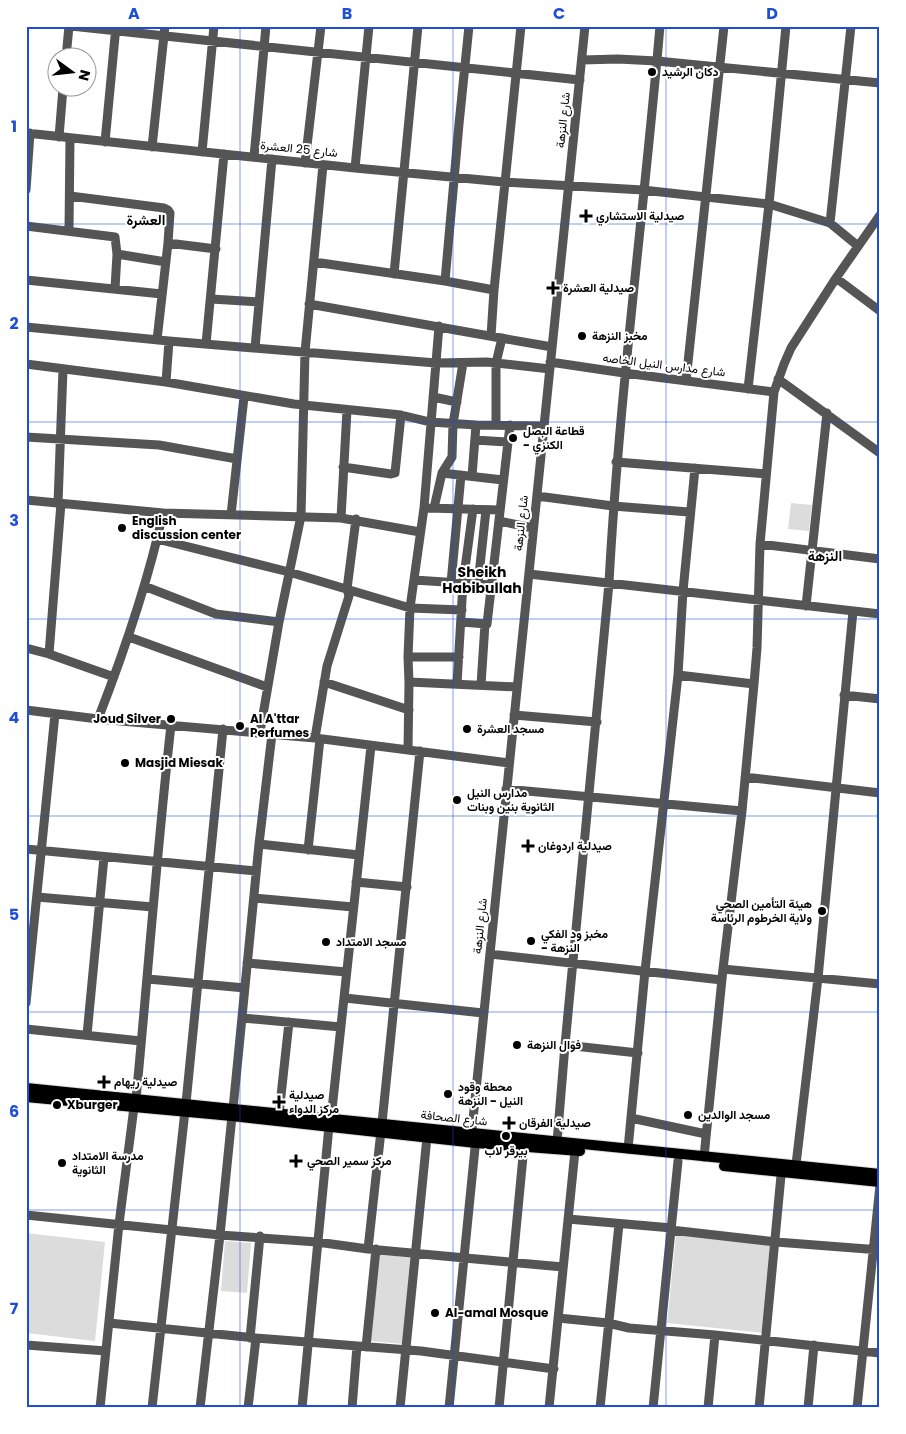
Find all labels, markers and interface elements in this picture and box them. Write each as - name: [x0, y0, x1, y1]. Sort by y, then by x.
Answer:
- text: A: [128, 2, 140, 25]
- text: B: [342, 2, 352, 25]
- text: C: [553, 2, 565, 25]
- text: D: [766, 2, 778, 25]
- north arrow: [48, 48, 98, 98]
- place label: دكان الرشيد: [662, 63, 718, 80]
- marker: دكان الرشيد: [646, 66, 658, 78]
- text: N: [74, 68, 96, 83]
- street label: شارع النزهة: [551, 91, 575, 149]
- text: 1: [11, 115, 17, 138]
- street label: شارع 25 العشرة: [260, 136, 338, 162]
- place label: صيدلية الاستشاري: [596, 207, 684, 226]
- district label: العشرة: [127, 210, 165, 230]
- marker: صيدلية الاستشاري: [580, 210, 592, 222]
- place label: صيدلية العشرة: [563, 279, 634, 296]
- marker: صيدلية العشرة: [547, 282, 559, 294]
- text: 2: [9, 312, 19, 335]
- place label: مخبز النزهة: [592, 327, 648, 344]
- marker: مخبز النزهة: [576, 330, 588, 342]
- street label: شارع مدارس النيل الخاصه: [602, 349, 726, 381]
- place label: قطاعة البصل - الكنزي: [523, 422, 585, 455]
- marker: قطاعة البصل - الكنزي: [507, 432, 519, 444]
- street label: شارع النزهة: [509, 494, 533, 552]
- text: 3: [9, 509, 19, 532]
- place label: English discussion center: [132, 512, 241, 543]
- marker: English discussion center: [116, 522, 128, 534]
- district label: النزهة: [808, 546, 842, 566]
- district label: Sheikh Habibullah: [442, 562, 522, 598]
- text: 4: [9, 706, 20, 729]
- place label: Joud Silver: [93, 710, 161, 727]
- place label: Al A'ttar Perfumes: [250, 710, 310, 741]
- marker: Joud Silver: [165, 713, 177, 725]
- marker: Al A'ttar Perfumes: [234, 720, 246, 732]
- place label: مسجد العشرة: [477, 720, 545, 737]
- marker: مسجد العشرة: [461, 723, 473, 735]
- place label: Masjid Miesak: [135, 754, 223, 771]
- marker: Masjid Miesak: [119, 757, 131, 769]
- place label: مدارس النيل الثانوية بنين وبنات: [467, 784, 554, 815]
- marker: مدارس النيل الثانوية بنين وبنات: [451, 794, 463, 806]
- place label: صيدلية اردوغان: [538, 837, 612, 854]
- marker: صيدلية اردوغان: [522, 840, 534, 852]
- place label: هيئة التأمين الصحي ولاية الخرطوم الرئاسة: [711, 895, 812, 926]
- street label: شارع النزهة: [468, 897, 492, 955]
- text: 5: [9, 903, 19, 926]
- marker: هيئة التأمين الصحي ولاية الخرطوم الرئاسة: [816, 905, 828, 917]
- place label: مخبز ود الفكي - النزهة: [541, 925, 608, 956]
- place label: مسجد الامتداد: [336, 933, 407, 950]
- marker: مخبز ود الفكي - النزهة: [525, 935, 537, 947]
- marker: مسجد الامتداد: [320, 936, 332, 948]
- place label: فوال النزهة: [527, 1036, 581, 1053]
- marker: فوال النزهة: [511, 1039, 523, 1051]
- place label: صيدلية ريهام: [114, 1073, 177, 1090]
- marker: صيدلية ريهام: [98, 1076, 110, 1088]
- place label: محطة وقود النيل - النزهة: [458, 1078, 523, 1109]
- place label: صيدلية مركز الدواء: [289, 1086, 339, 1117]
- marker: محطة وقود النيل - النزهة: [442, 1088, 454, 1100]
- place label: Xburger: [67, 1096, 118, 1113]
- marker: صيدلية مركز الدواء: [273, 1096, 285, 1108]
- marker: Xburger: [51, 1099, 63, 1111]
- text: 6: [9, 1100, 19, 1123]
- street label: شارع الصحافة: [420, 1106, 488, 1130]
- place label: مسجد الوالدين: [698, 1106, 771, 1123]
- marker: مسجد الوالدين: [682, 1109, 694, 1121]
- place label: صيدلية الفرقان: [519, 1114, 591, 1131]
- marker: صيدلية الفرقان: [503, 1117, 515, 1129]
- marker: بيرقر لاب: [500, 1130, 512, 1142]
- place label: بيرقر لاب: [484, 1142, 528, 1159]
- place label: مدرسة الامتداد الثانوية: [72, 1147, 144, 1178]
- place label: مركز سمير الصحي: [307, 1152, 392, 1171]
- marker: مركز سمير الصحي: [289, 1154, 303, 1168]
- marker: مدرسة الامتداد الثانوية: [56, 1157, 68, 1169]
- text: 7: [10, 1297, 19, 1320]
- place label: Al-amal Mosque: [445, 1304, 549, 1321]
- marker: Al-amal Mosque: [429, 1307, 441, 1319]

